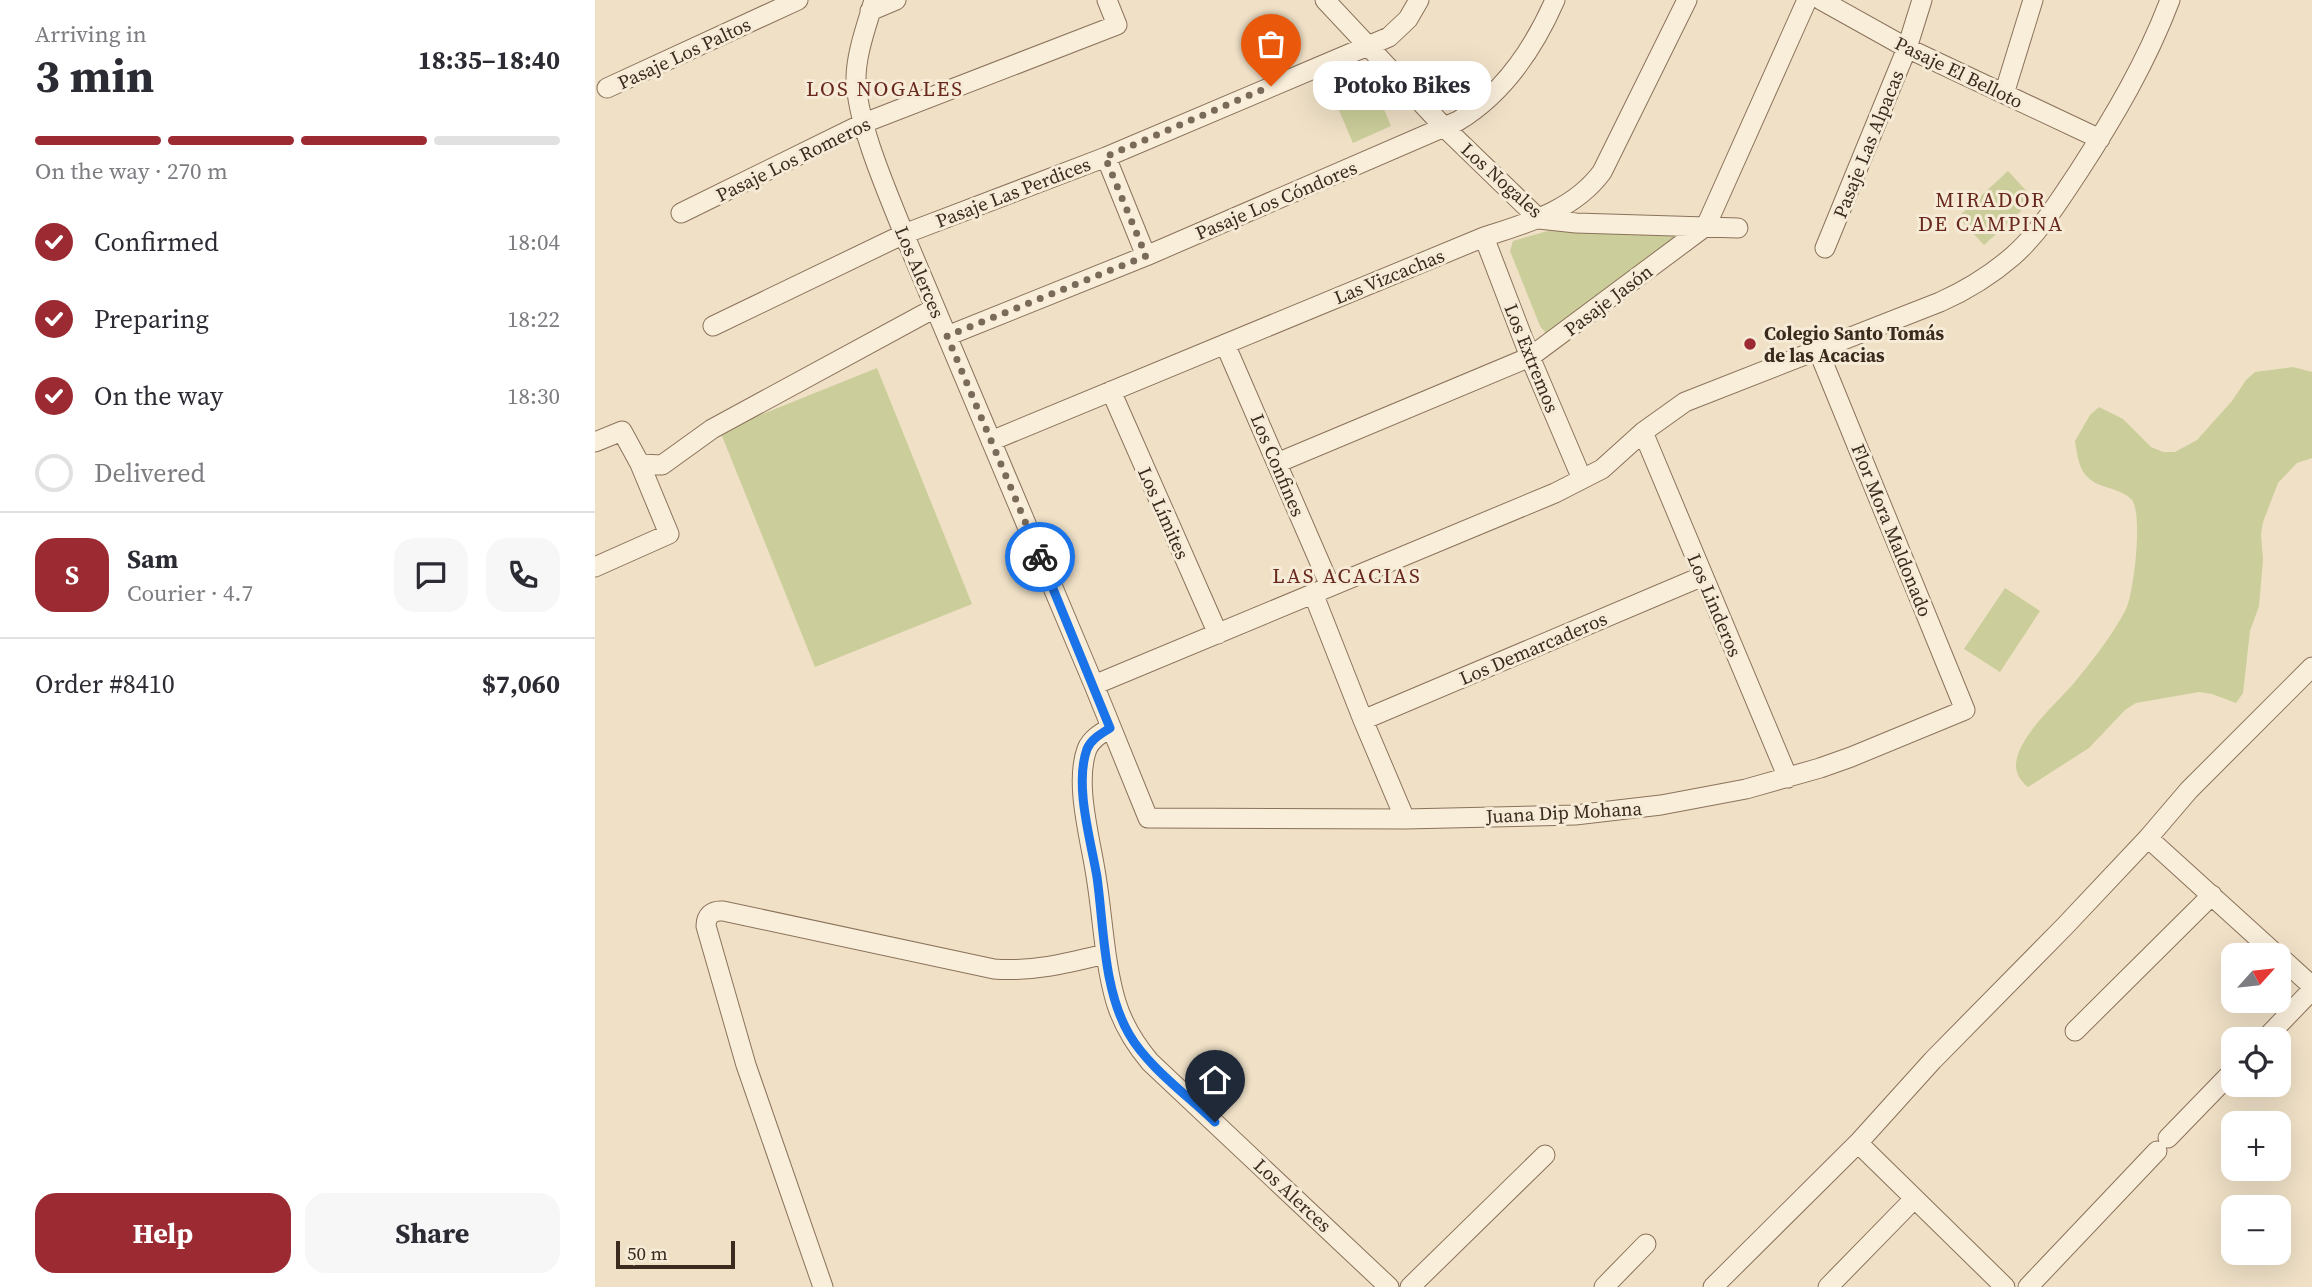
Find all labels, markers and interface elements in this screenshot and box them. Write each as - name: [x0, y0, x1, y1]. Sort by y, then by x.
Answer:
- street label: Pasaje Los Paltos: [613, 11, 755, 95]
- pin: [1241, 14, 1301, 86]
- text: Arriving in: [35, 18, 147, 50]
- icon: bag: [1252, 25, 1290, 63]
- street label: Pasaje El Belloto: [1891, 30, 2027, 114]
- text: 18:35–18:40: [418, 42, 560, 78]
- text: 3 min: [35, 44, 154, 107]
- callout: Potoko Bikes: [1313, 62, 1491, 110]
- street label: Pasaje Las Alpacas: [1826, 66, 1910, 222]
- text: Potoko Bikes: [1334, 69, 1470, 101]
- district label: LOS NOGALES: [806, 74, 964, 103]
- street label: Pasaje Los Romeros: [712, 110, 874, 208]
- street label: Los Nogales: [1456, 136, 1548, 224]
- street label: Pasaje Las Perdices: [932, 151, 1094, 233]
- street label: Pasaje Los Cóndores: [1191, 154, 1361, 246]
- text: On the way · 270 m: [35, 155, 228, 187]
- district label: MIRADOR DE CAMPINA: [1918, 185, 2064, 238]
- street label: Los Alerces: [889, 222, 951, 322]
- icon: check: [35, 223, 73, 261]
- text: Confirmed: [94, 224, 219, 260]
- text: 18:04: [507, 226, 560, 258]
- street label: Las Vizcachas: [1330, 242, 1448, 310]
- street label: Pasaje Jasón: [1558, 258, 1658, 342]
- icon: check: [35, 300, 73, 338]
- street label: Los Extremos: [1498, 300, 1566, 416]
- text: Preparing: [94, 301, 209, 337]
- text: 18:22: [507, 303, 560, 335]
- place label: Colegio Santo Tomás de las Acacias: [1764, 320, 1945, 368]
- marker: Colegio Santo Tomás de las Acacias: [1742, 336, 1758, 352]
- icon: check: [35, 377, 73, 415]
- text: On the way: [94, 378, 223, 414]
- text: 18:30: [507, 380, 560, 412]
- street label: Los Confines: [1245, 410, 1311, 520]
- street label: Flor Mora Maldonado: [1845, 440, 1939, 620]
- text: Delivered: [94, 455, 205, 491]
- street label: Los Límites: [1132, 463, 1196, 563]
- courier: [1005, 522, 1075, 592]
- button: chat: [394, 538, 468, 612]
- button: phone: [486, 538, 560, 612]
- icon: bike: [1021, 538, 1059, 576]
- text: Sam: [127, 541, 178, 577]
- street label: Los Linderos: [1682, 549, 1748, 661]
- text: S: [65, 557, 79, 593]
- district label: LAS ACACIAS: [1272, 561, 1422, 590]
- text: Courier · 4.7: [127, 577, 253, 609]
- street label: Los Demarcaderos: [1455, 605, 1611, 691]
- text: Order #8410: [35, 666, 175, 702]
- text: $7,060: [482, 666, 560, 702]
- street label: Juana Dip Mohana: [1484, 795, 1643, 829]
- north arrow: [2221, 943, 2291, 1013]
- map controls: [2221, 943, 2291, 1265]
- button: locate: [2221, 1027, 2291, 1097]
- pin: [1185, 1050, 1245, 1122]
- icon: home: [1196, 1061, 1234, 1099]
- button: +: [2221, 1111, 2291, 1181]
- street label: Los Alerces: [1248, 1152, 1338, 1238]
- button: Help: [35, 1193, 291, 1273]
- button: Share: [305, 1193, 560, 1273]
- button: −: [2221, 1195, 2291, 1265]
- scale bar: [616, 1238, 735, 1270]
- text: 50 m: [627, 1240, 668, 1266]

